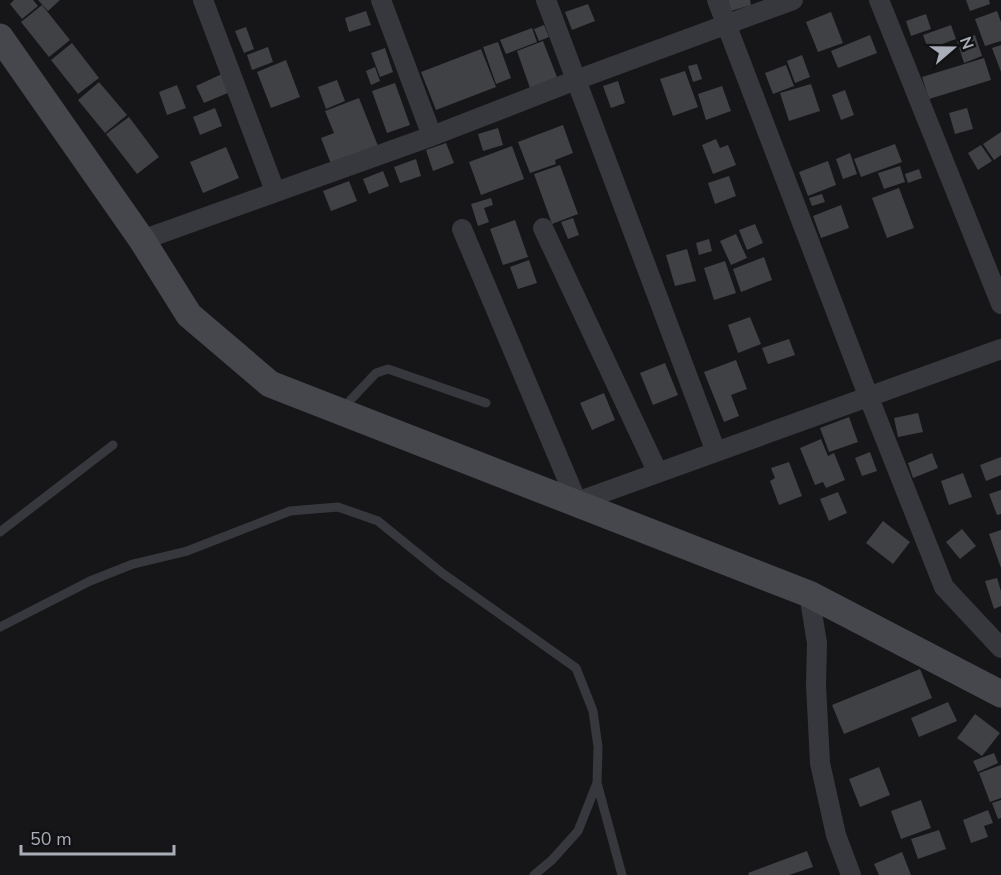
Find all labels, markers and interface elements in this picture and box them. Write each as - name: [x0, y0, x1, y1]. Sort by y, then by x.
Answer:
- north arrow: [923, 18, 983, 78]
- text: N: [954, 34, 979, 53]
- scale bar: [21, 818, 174, 856]
- text: 50 m: [30, 827, 72, 851]

